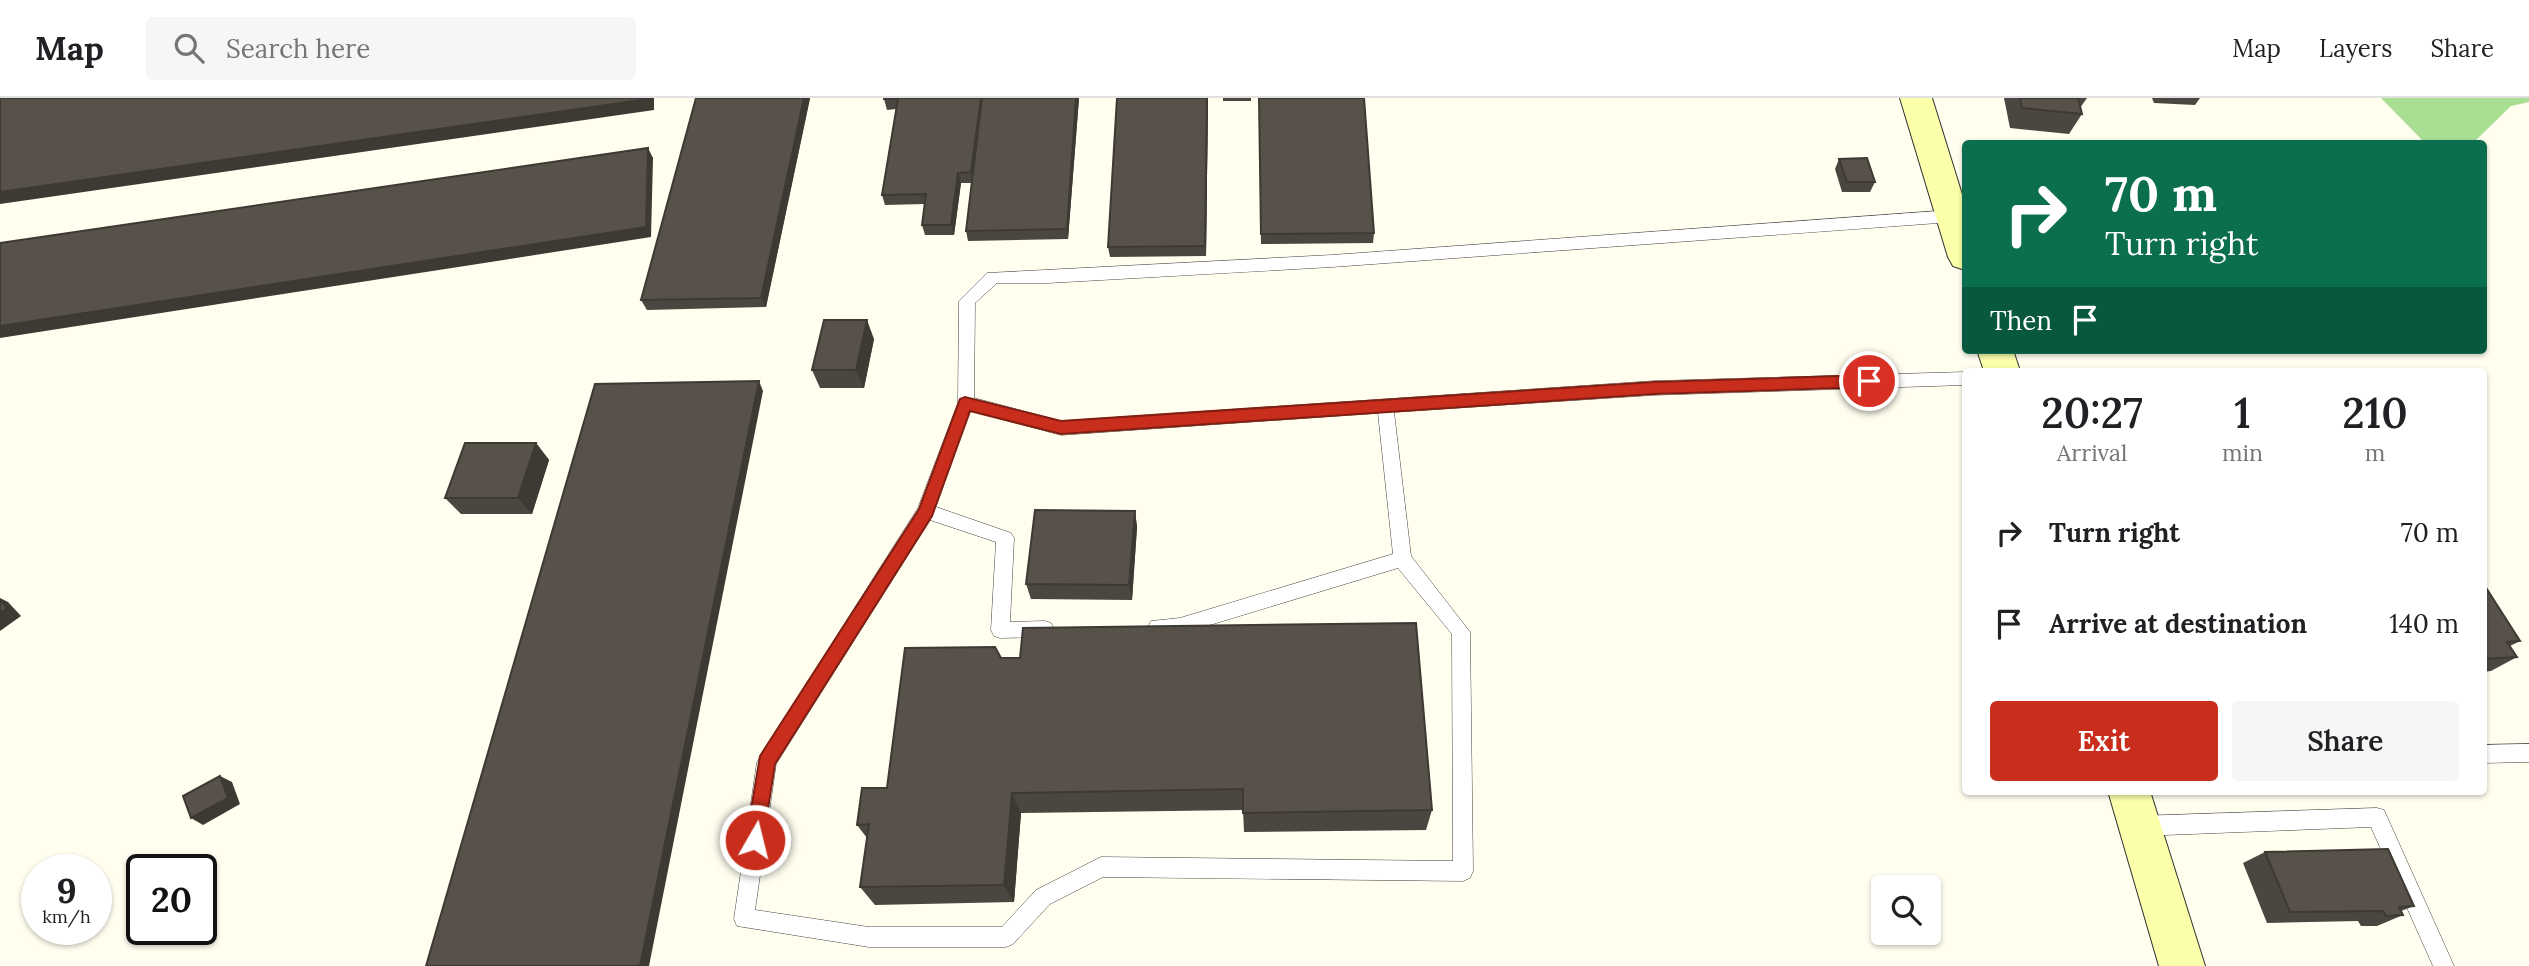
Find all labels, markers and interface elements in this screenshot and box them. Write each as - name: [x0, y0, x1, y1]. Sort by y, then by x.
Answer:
- search box: [146, 17, 636, 80]
- text: Map: [35, 27, 104, 69]
- icon: search: [170, 29, 208, 67]
- text: Search here: [226, 32, 370, 65]
- text: Map: [2232, 33, 2281, 64]
- text: Layers: [2319, 33, 2392, 64]
- text: Share: [2430, 33, 2494, 64]
- text: 70 m: [2105, 162, 2217, 224]
- icon: right: [1990, 168, 2081, 259]
- text: Turn right: [2105, 223, 2258, 264]
- icon: arrive: [2066, 301, 2104, 339]
- text: Then: [1990, 304, 2052, 337]
- pin: [1839, 351, 1899, 411]
- icon: arrive: [1850, 362, 1888, 400]
- text: 20:27: [2041, 386, 2143, 440]
- text: 1: [2234, 386, 2251, 440]
- text: 210: [2342, 386, 2408, 440]
- text: Arrival: [2057, 438, 2127, 467]
- text: min: [2222, 438, 2263, 467]
- text: m: [2365, 438, 2385, 467]
- icon: right: [1990, 514, 2028, 552]
- text: Turn right: [2049, 516, 2180, 549]
- text: 70 m: [2401, 516, 2459, 549]
- icon: arrive: [1990, 605, 2028, 643]
- text: Arrive at destination: [2049, 607, 2307, 640]
- text: 140 m: [2389, 607, 2459, 640]
- button: Exit: [1990, 701, 2218, 781]
- button: Share: [2232, 701, 2459, 781]
- position arrow: [718, 803, 792, 877]
- speed limit sign: 20: [126, 854, 217, 945]
- text: 9: [56, 868, 77, 913]
- map controls: [1871, 875, 1941, 945]
- button: search: [1871, 875, 1941, 945]
- text: km/h: [42, 905, 91, 928]

